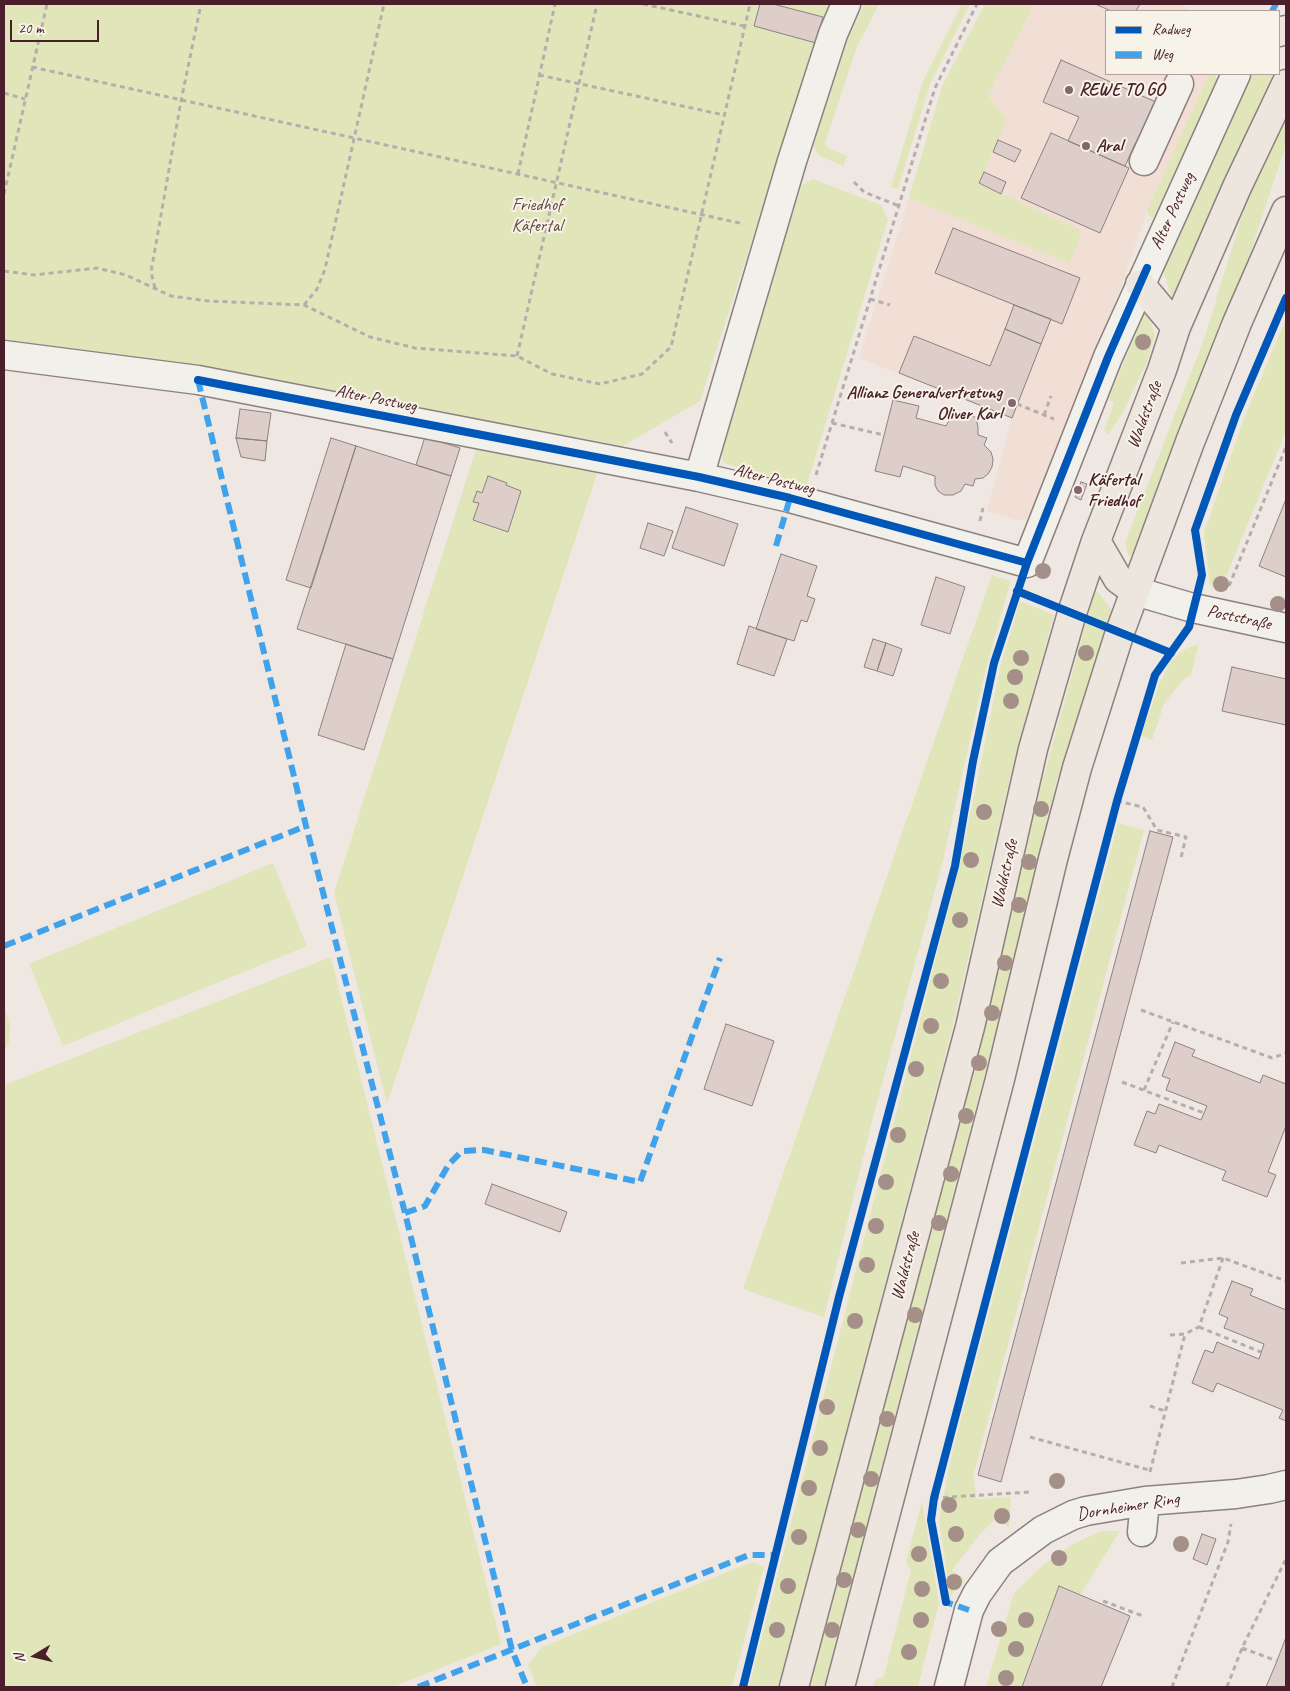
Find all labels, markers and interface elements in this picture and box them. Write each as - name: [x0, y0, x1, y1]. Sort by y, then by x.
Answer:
- scale bar: [12, 10, 101, 42]
- legend: [1105, 10, 1280, 75]
- text: 20 m: [18, 19, 44, 38]
- text: Radweg: [1152, 20, 1190, 39]
- text: Weg: [1152, 45, 1173, 64]
- place label: REWE TO GO: [1079, 79, 1164, 101]
- marker: REWE TO GO: [1063, 84, 1075, 96]
- place label: Aral: [1096, 135, 1123, 157]
- marker: Aral: [1080, 140, 1092, 152]
- street label: Alter Postweg: [1146, 169, 1200, 253]
- park label: Friedhof Käfertal: [512, 194, 562, 236]
- street label: Waldstraße: [1122, 379, 1168, 451]
- street label: Alter Postweg: [333, 381, 419, 417]
- place label: Allianz Generalvertretung Oliver Karl: [846, 382, 1002, 424]
- marker: Allianz Generalvertretung Oliver Karl: [1006, 397, 1018, 409]
- street label: Alter Postweg: [731, 460, 817, 500]
- place label: Käfertal Friedhof: [1088, 469, 1140, 512]
- marker: Käfertal Friedhof: [1072, 484, 1084, 496]
- street label: Poststraße: [1205, 601, 1273, 635]
- street label: Waldstraße: [987, 838, 1023, 910]
- street label: Waldstraße: [887, 1230, 925, 1302]
- street label: Dornheimer Ring: [1075, 1488, 1181, 1526]
- north arrow: [10, 1631, 60, 1681]
- text: N: [11, 1653, 29, 1664]

